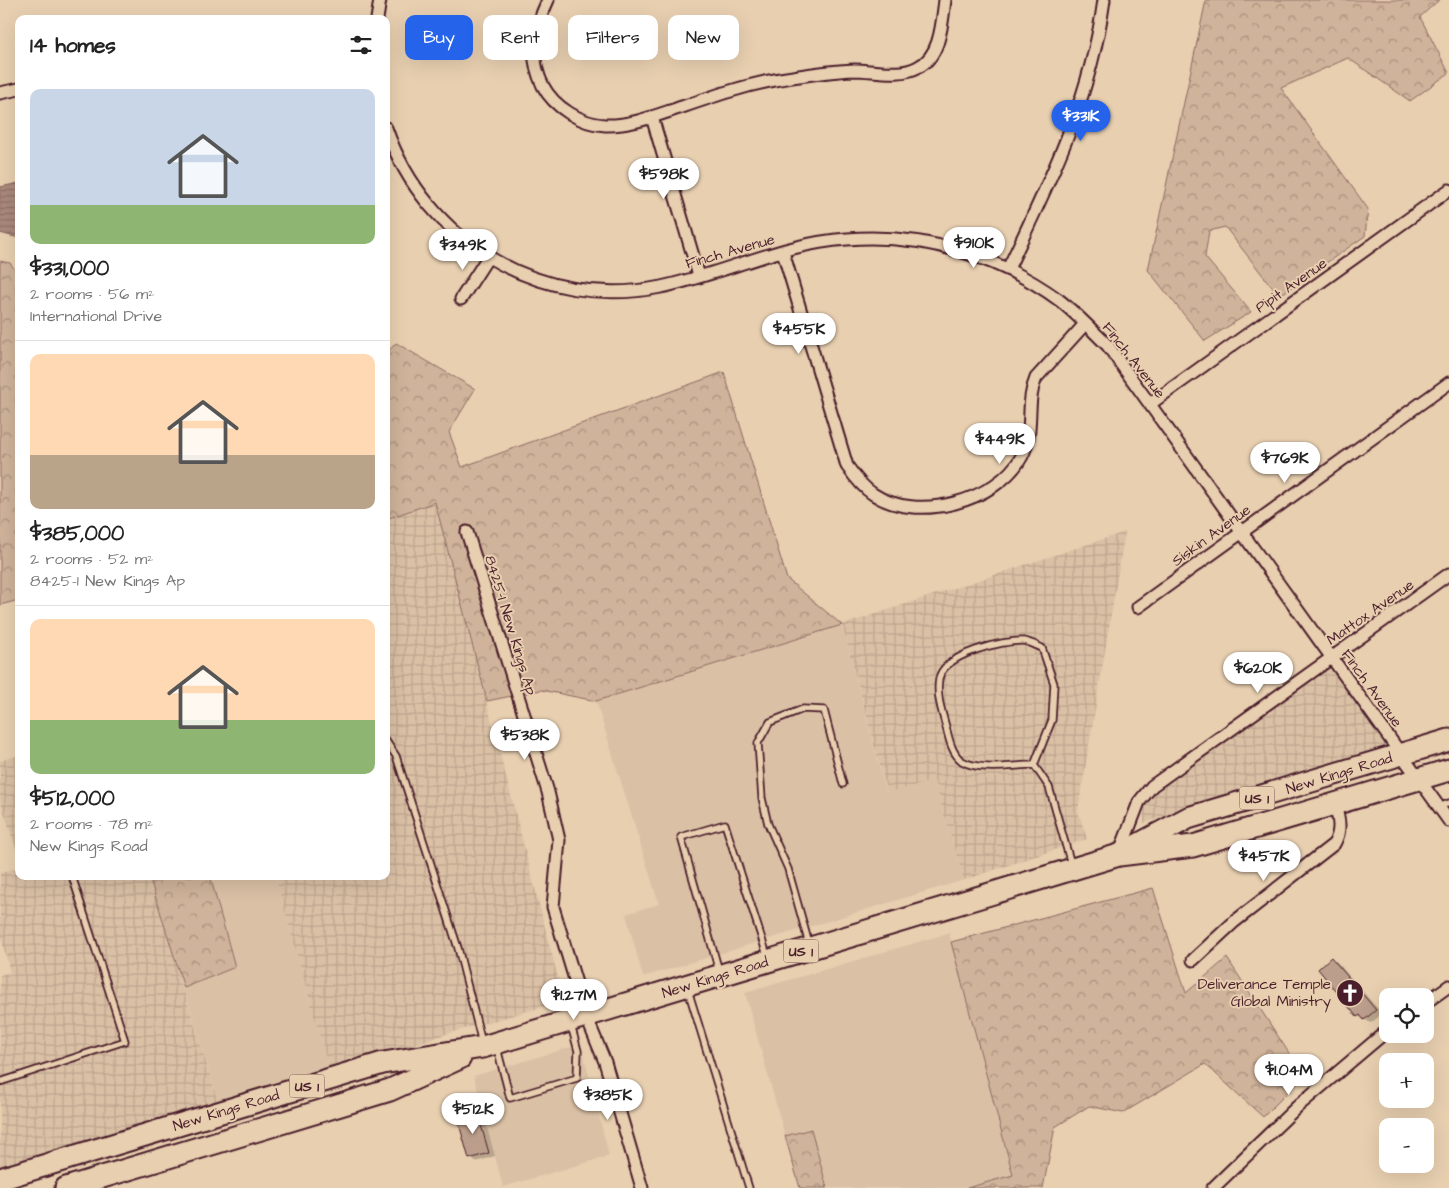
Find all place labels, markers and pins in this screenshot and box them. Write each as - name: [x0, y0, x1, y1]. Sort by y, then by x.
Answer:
- pin: $331K: [1046, 100, 1116, 142]
- pin: $598K: [629, 158, 699, 200]
- pin: $910K: [939, 226, 1009, 269]
- pin: $349K: [428, 228, 498, 271]
- pin: $455K: [764, 312, 834, 355]
- pin: $449K: [965, 422, 1035, 465]
- pin: $769K: [1250, 442, 1320, 484]
- pin: $620K: [1223, 652, 1293, 694]
- pin: $538K: [490, 718, 560, 761]
- pin: $457K: [1229, 840, 1299, 882]
- place label: Deliverance Temple Global Ministry: [1198, 974, 1331, 1013]
- pin: $1.27M: [533, 978, 615, 1021]
- church icon: Deliverance Temple Global Ministry: [1335, 978, 1365, 1008]
- pin: $1.04M: [1248, 1054, 1330, 1096]
- pin: $385K: [573, 1078, 643, 1121]
- pin: $512K: [438, 1092, 508, 1135]

